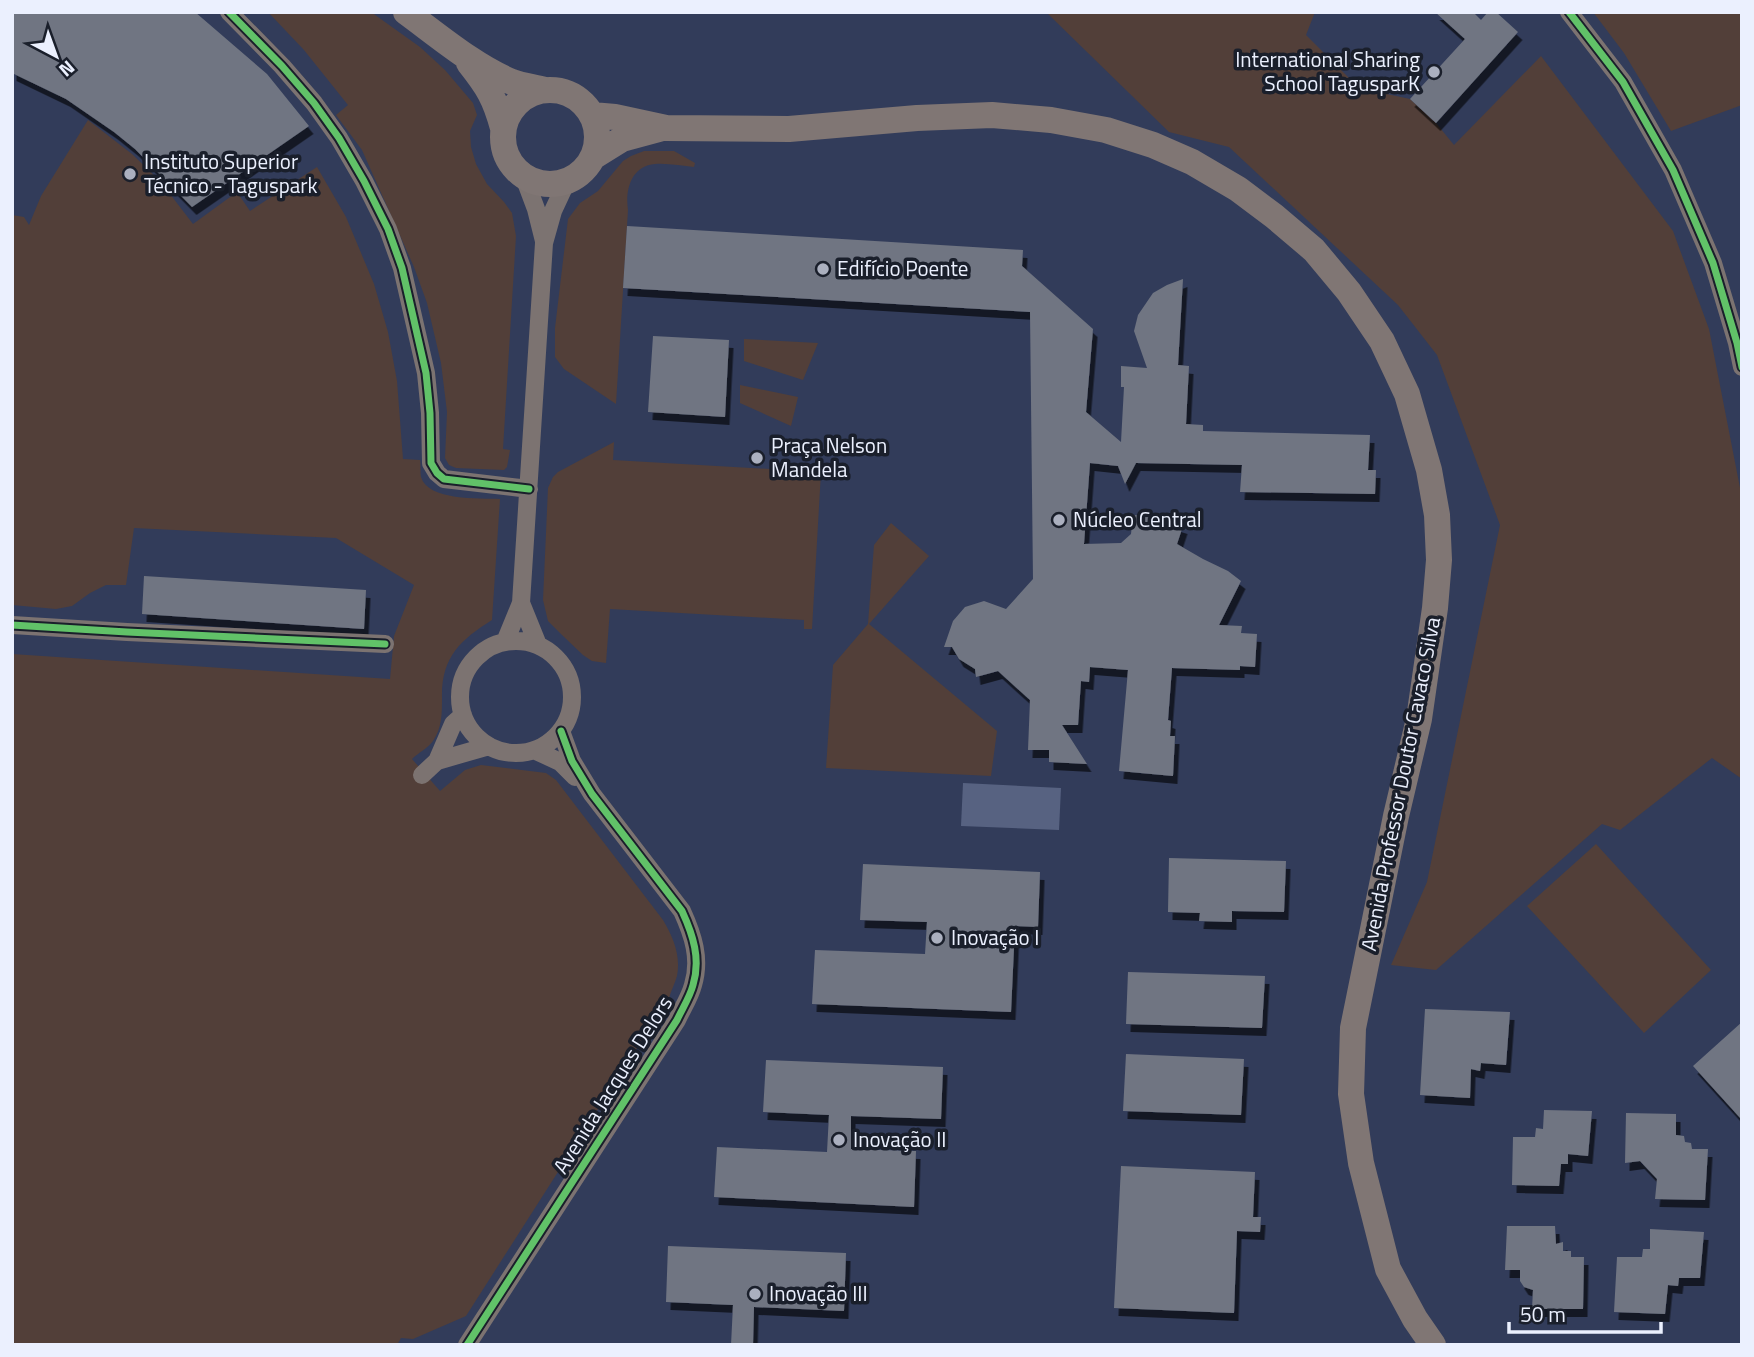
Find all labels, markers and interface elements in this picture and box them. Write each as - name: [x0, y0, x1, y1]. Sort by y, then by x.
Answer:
- north arrow: [21, 21, 91, 91]
- place label: International Sharing School TagusparK: [1235, 43, 1420, 99]
- text: N: [53, 54, 82, 84]
- marker: International Sharing School TagusparK: [1426, 64, 1442, 80]
- place label: Instituto Superior Técnico - Taguspark: [144, 145, 318, 201]
- marker: Instituto Superior Técnico - Taguspark: [122, 166, 138, 182]
- place label: Edifício Poente: [837, 252, 968, 284]
- marker: Edifício Poente: [815, 261, 831, 277]
- place label: Praça Nelson Mandela: [771, 429, 887, 485]
- marker: Praça Nelson Mandela: [749, 450, 765, 466]
- place label: Núcleo Central: [1073, 503, 1202, 535]
- marker: Núcleo Central: [1051, 512, 1067, 528]
- street label: Avenida Professor Doutor Cavaco Silva: [1352, 614, 1448, 954]
- place label: Inovação I: [951, 921, 1039, 953]
- marker: Inovação I: [929, 930, 945, 946]
- street label: Avenida Jacques Delors: [544, 989, 680, 1180]
- place label: Inovação II: [853, 1123, 947, 1155]
- marker: Inovação II: [831, 1132, 847, 1148]
- place label: Inovação III: [769, 1277, 868, 1309]
- marker: Inovação III: [747, 1286, 763, 1302]
- scale bar: [1509, 1290, 1661, 1334]
- text: 50 m: [1520, 1298, 1566, 1330]

